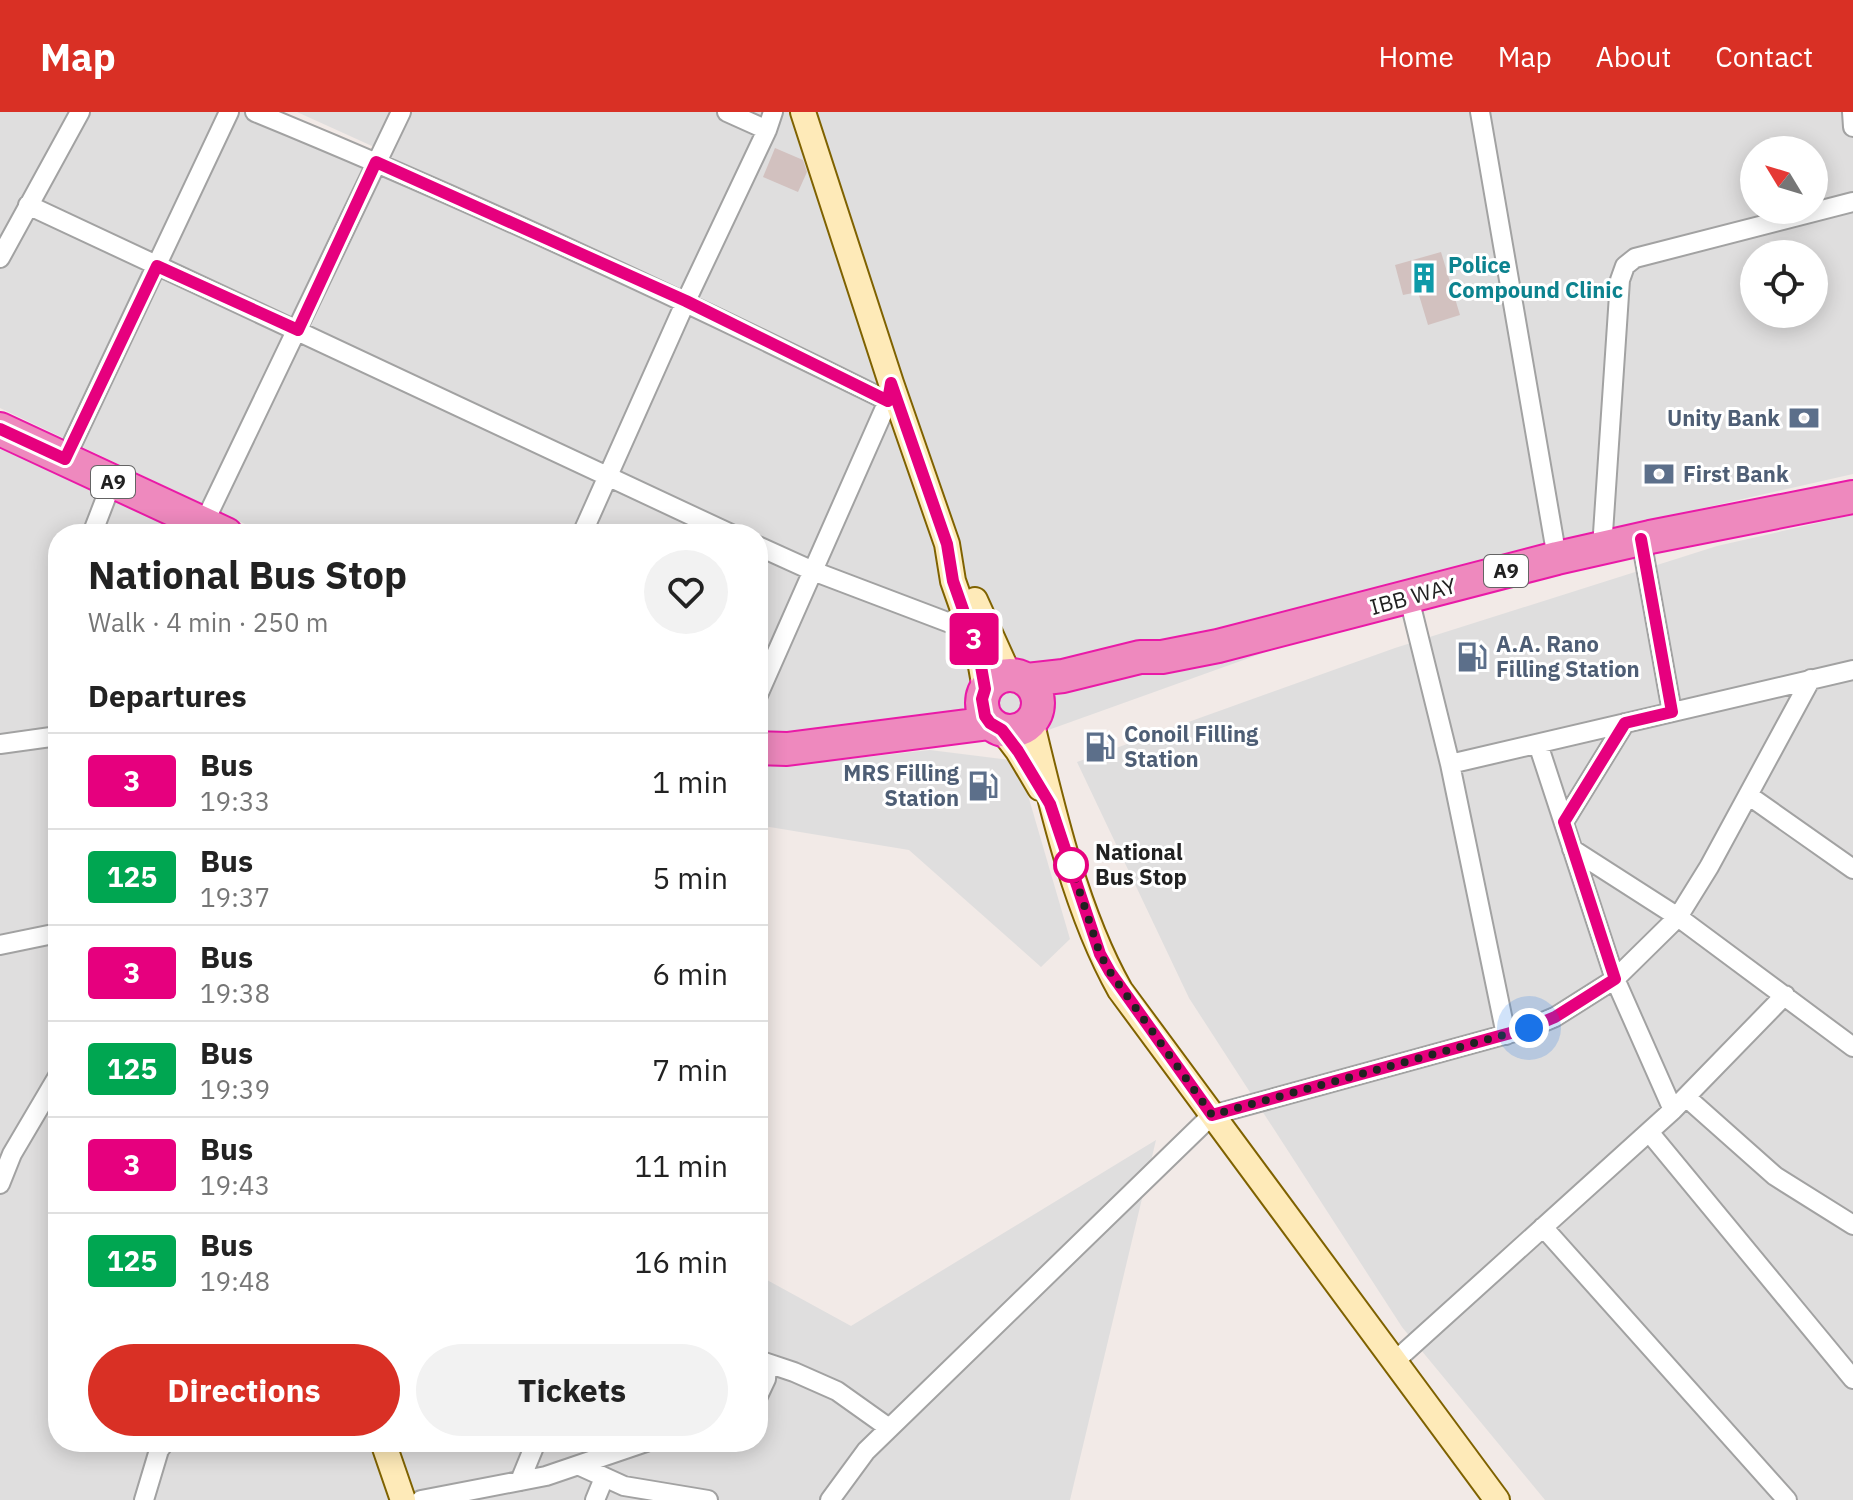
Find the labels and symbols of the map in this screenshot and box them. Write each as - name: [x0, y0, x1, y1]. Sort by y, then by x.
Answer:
- north arrow: [1740, 136, 1828, 224]
- place label: Police Compound Clinic: [1448, 250, 1623, 304]
- building icon: Police Compound Clinic: [1407, 261, 1441, 295]
- bank icon: Unity Bank: [1787, 401, 1821, 435]
- place label: Unity Bank: [1667, 403, 1780, 432]
- bank icon: First Bank: [1642, 457, 1676, 491]
- place label: First Bank: [1683, 459, 1789, 488]
- road number: A9: [91, 466, 135, 498]
- road number: A9: [1484, 555, 1528, 587]
- street label: IBB WAY: [1367, 570, 1459, 621]
- line badge: 3: [948, 613, 1000, 665]
- place label: A.A. Rano Filling Station: [1496, 629, 1640, 683]
- fuel station icon: A.A. Rano Filling Station: [1455, 640, 1489, 674]
- place label: Conoil Filling Station: [1124, 719, 1259, 773]
- fuel station icon: Conoil Filling Station: [1083, 730, 1117, 764]
- place label: MRS Filling Station: [843, 758, 960, 812]
- fuel station icon: MRS Filling Station: [966, 769, 1000, 803]
- place label: National Bus Stop: [1095, 837, 1187, 891]
- marker: National Bus Stop: [1054, 848, 1088, 882]
- your location: [1509, 1008, 1549, 1048]

